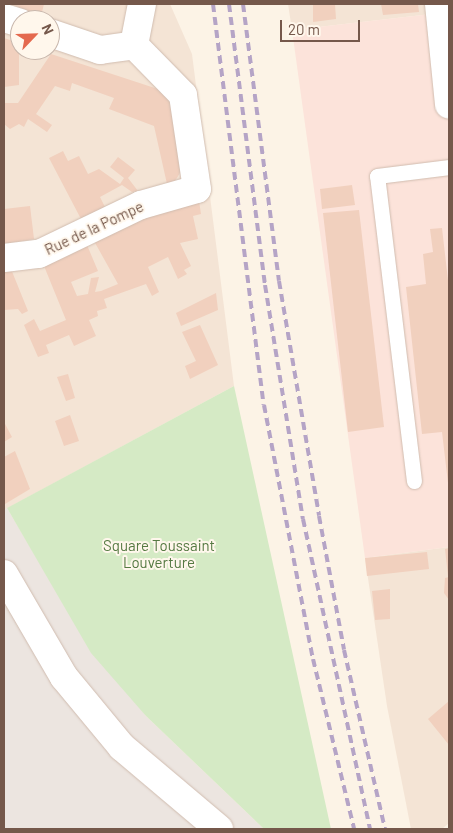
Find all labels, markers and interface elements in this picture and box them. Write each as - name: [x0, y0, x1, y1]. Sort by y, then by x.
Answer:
- north arrow: [10, 10, 60, 60]
- scale bar: [283, 10, 363, 42]
- text: 20 m: [288, 20, 320, 38]
- text: N: [39, 21, 58, 37]
- street label: Rue de la Pompe: [42, 197, 146, 259]
- park label: Square Toussaint Louverture: [103, 536, 215, 571]

